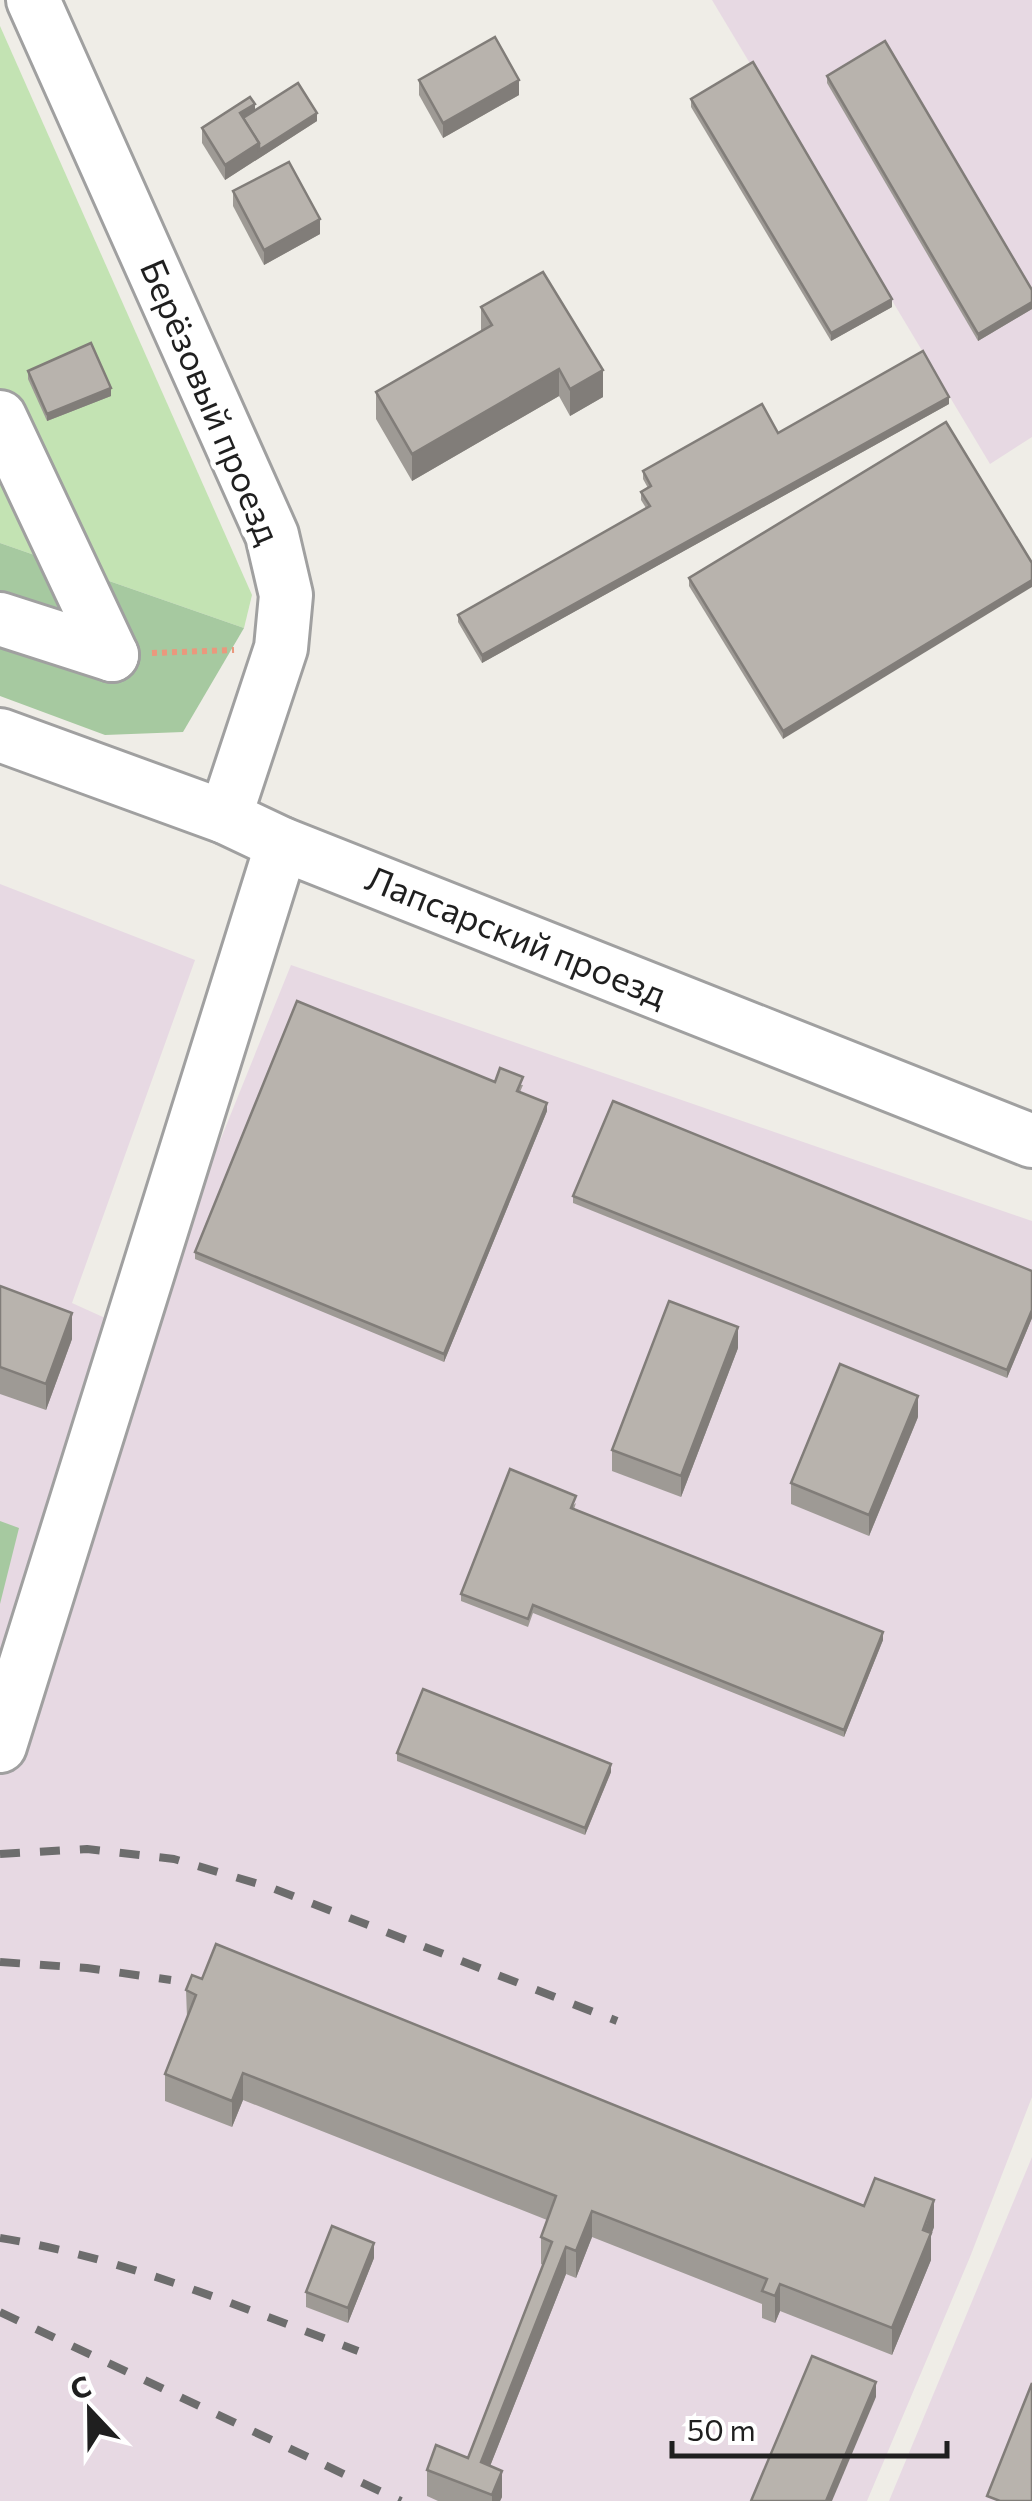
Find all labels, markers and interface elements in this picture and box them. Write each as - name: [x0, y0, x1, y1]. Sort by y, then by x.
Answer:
- street label: Берёзовый проезд: [133, 252, 292, 550]
- street label: Лапсарский проезд: [360, 855, 674, 1015]
- north arrow: [40, 2361, 140, 2461]
- text: С: [65, 2368, 96, 2406]
- scale bar: [672, 2396, 947, 2458]
- text: 50 m: [687, 2410, 756, 2447]

